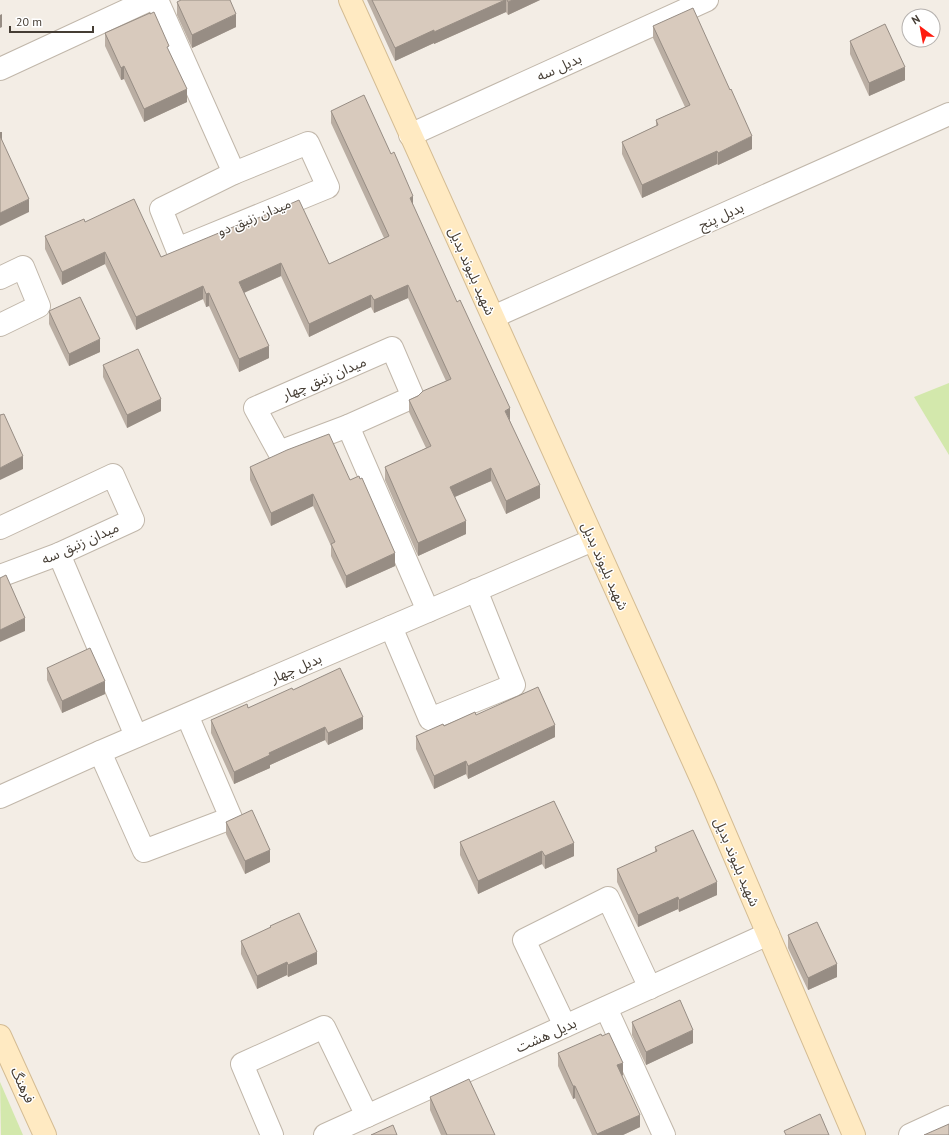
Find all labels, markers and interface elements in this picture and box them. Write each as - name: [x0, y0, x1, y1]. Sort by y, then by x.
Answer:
- scale bar: [10, 8, 93, 34]
- north arrow: [901, 8, 941, 48]
- text: N: [909, 12, 922, 27]
- text: 20 m: [16, 14, 42, 29]
- street label: بدیل سه: [534, 49, 584, 85]
- street label: میدان زنبق دو: [214, 194, 294, 241]
- street label: بدیل پنج: [696, 198, 747, 236]
- street label: شهید بلیوند بدیل: [444, 224, 500, 318]
- street label: میدان زنبق چهار: [278, 352, 369, 405]
- street label: میدان زنبق سه: [39, 518, 122, 569]
- street label: شهید بلیوند بدیل: [577, 519, 633, 613]
- street label: بدیل چهار: [267, 649, 325, 688]
- street label: شهید بلیوند بدیل: [710, 815, 764, 909]
- street label: بدیل هشت: [513, 1014, 579, 1056]
- street label: فرهنگ: [7, 1064, 39, 1106]

